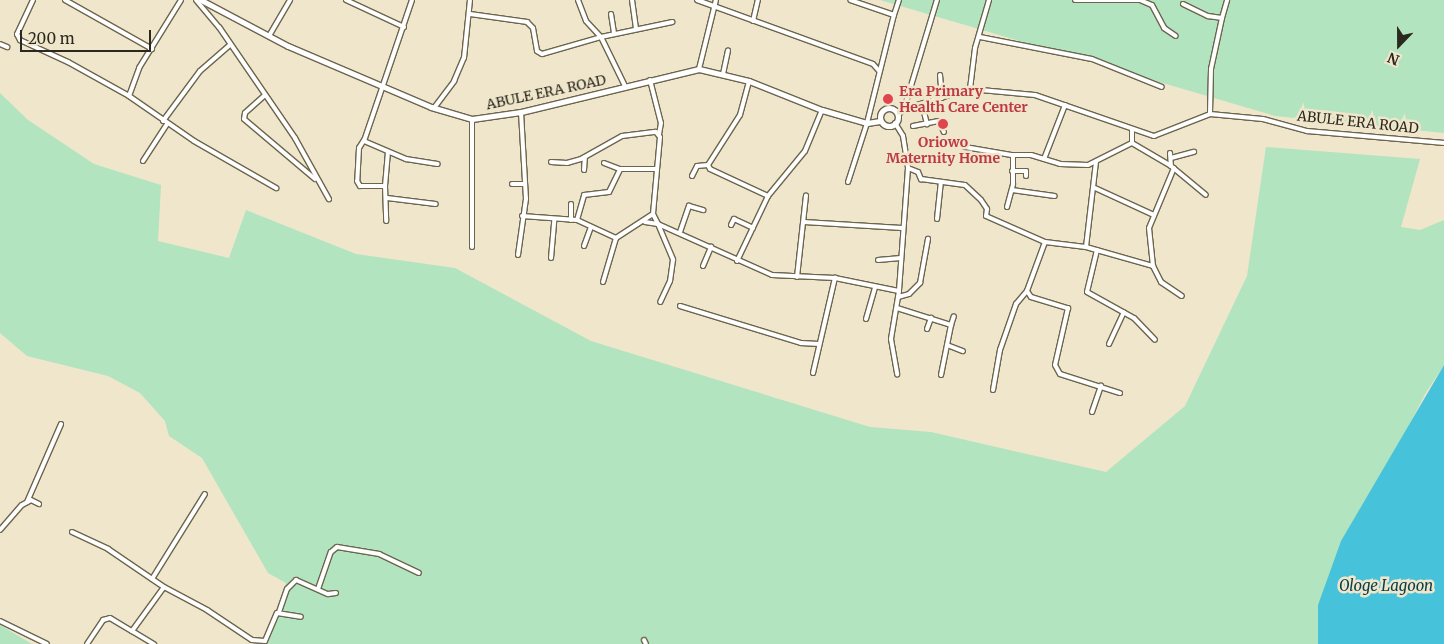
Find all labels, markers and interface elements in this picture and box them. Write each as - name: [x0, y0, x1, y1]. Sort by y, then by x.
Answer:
- scale bar: [22, 20, 154, 52]
- north arrow: [1374, 20, 1424, 70]
- text: 200 m: [28, 29, 75, 48]
- text: N: [1385, 48, 1402, 69]
- street label: ABULE ERA ROAD: [484, 71, 608, 113]
- place label: Era Primary Health Care Center: [899, 83, 1028, 115]
- marker: Era Primary Health Care Center: [881, 92, 895, 106]
- street label: ABULE ERA ROAD: [1296, 107, 1420, 137]
- marker: Oriowo Maternity Home: [936, 117, 950, 131]
- place label: Oriowo Maternity Home: [886, 134, 1000, 166]
- water label: Ologe Lagoon: [1339, 577, 1433, 595]

